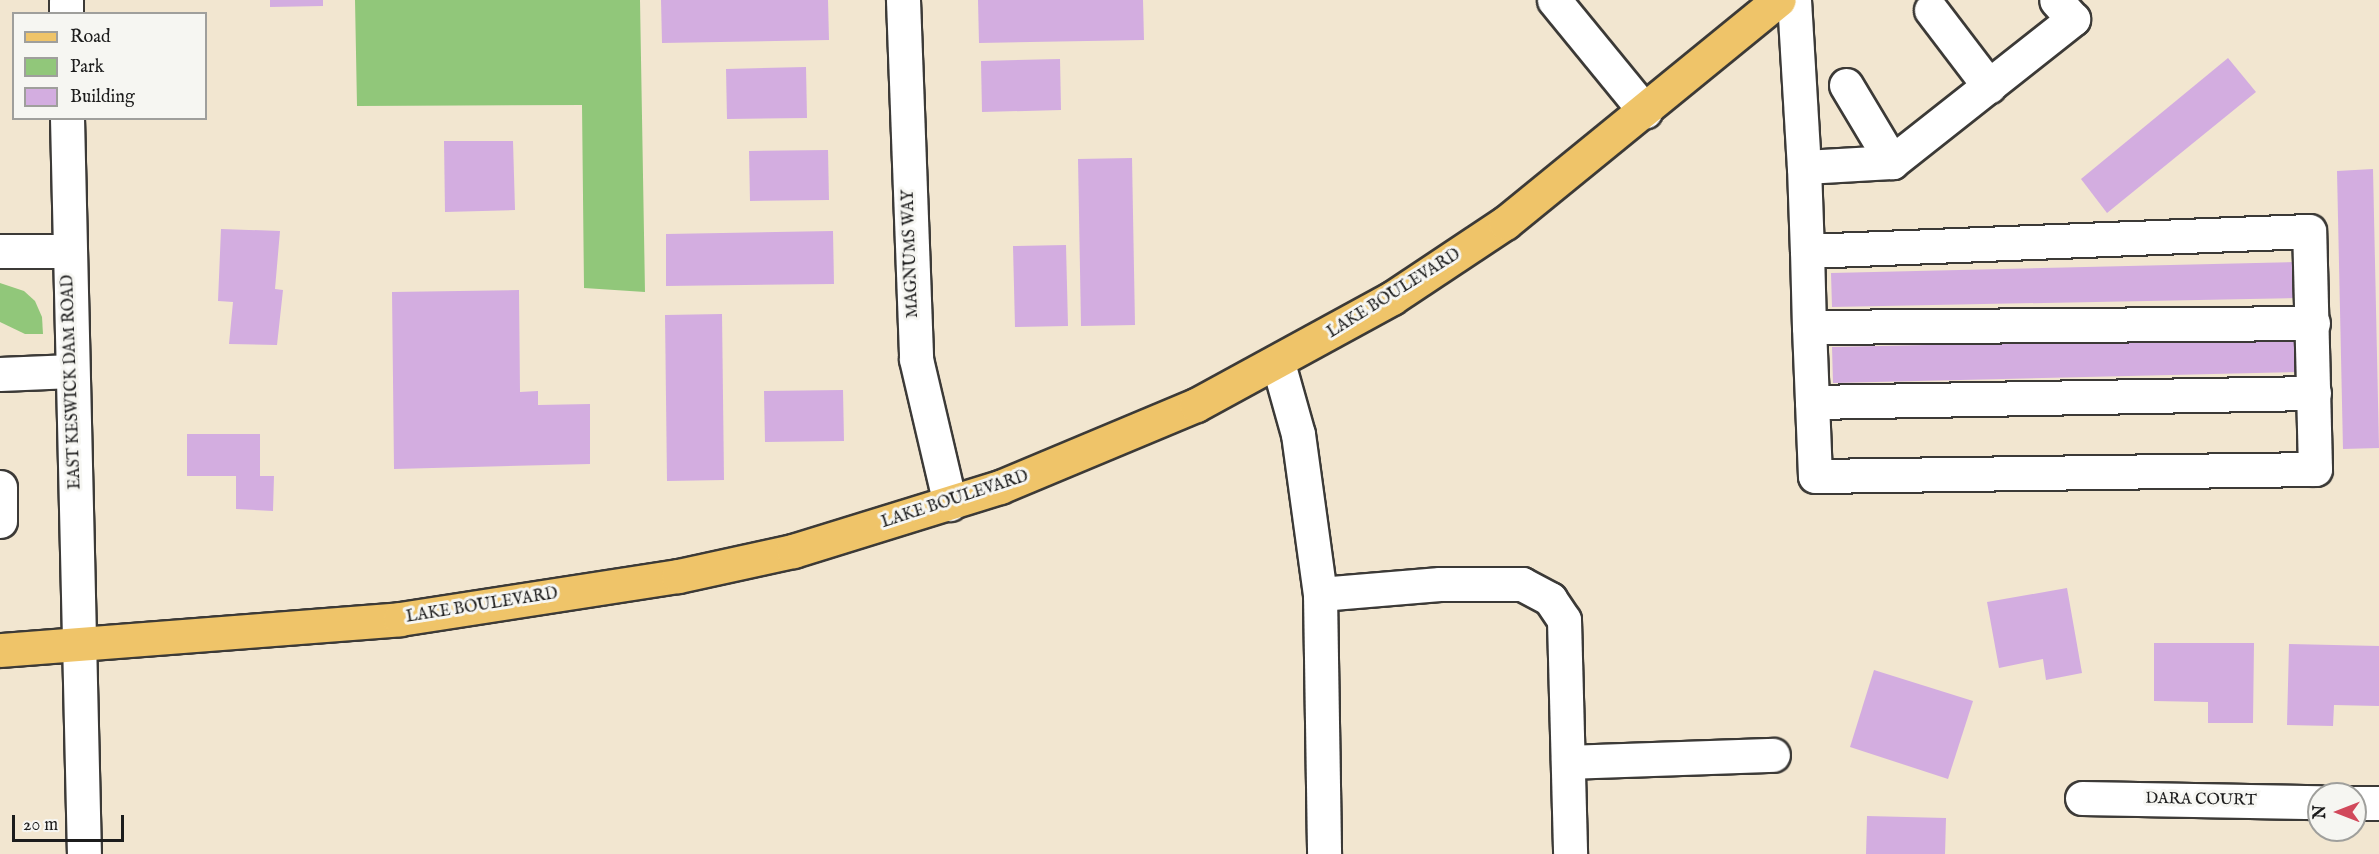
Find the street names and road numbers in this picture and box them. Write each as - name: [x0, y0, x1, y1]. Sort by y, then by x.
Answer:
- street label: MAGNUMS WAY: [899, 190, 923, 318]
- street label: LAKE BOULEVARD: [1324, 245, 1464, 343]
- street label: EAST KESWICK DAM ROAD: [59, 274, 85, 490]
- street label: LAKE BOULEVARD: [879, 467, 1031, 533]
- street label: LAKE BOULEVARD: [405, 585, 559, 627]
- street label: DARA COURT: [2145, 789, 2257, 811]

